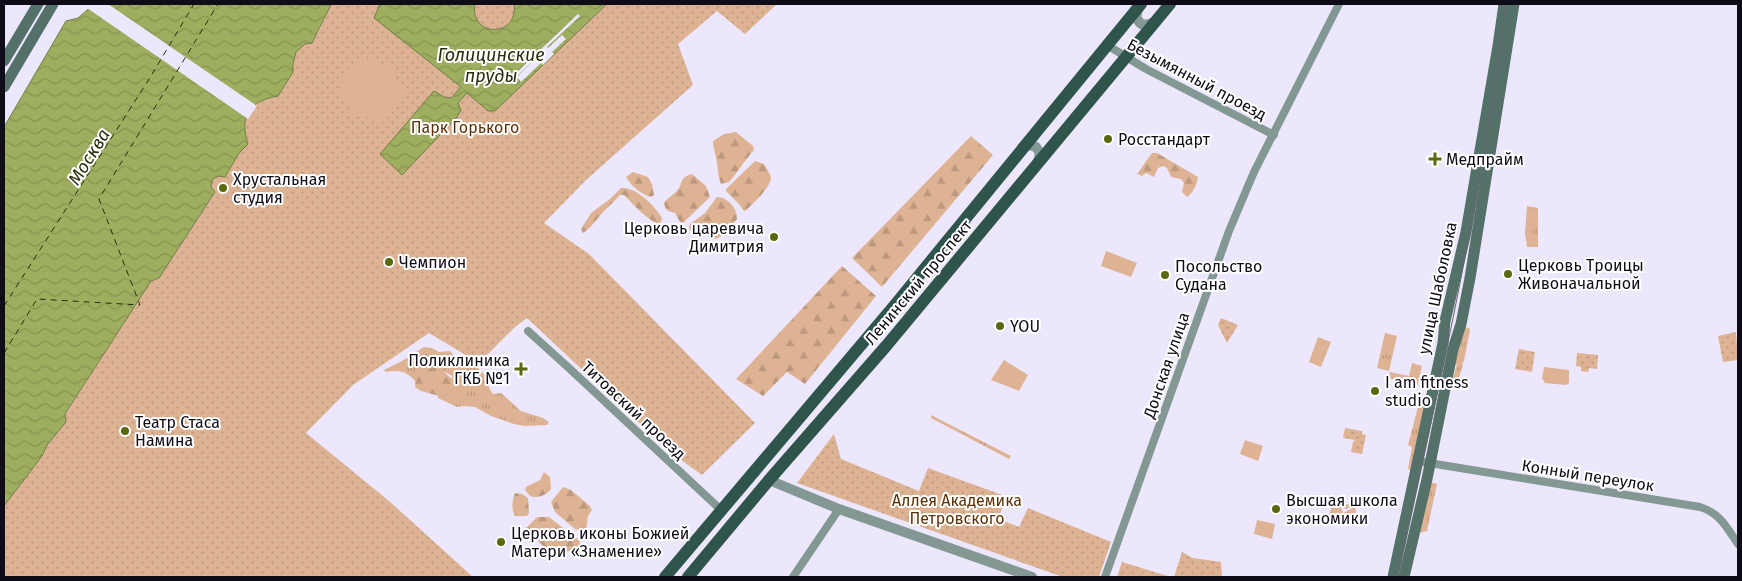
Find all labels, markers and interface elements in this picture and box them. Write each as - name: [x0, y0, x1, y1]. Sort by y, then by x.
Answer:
- street label: Безымянный проезд: [1124, 35, 1270, 124]
- water label: Голицинские пруды: [437, 44, 545, 87]
- park label: Парк Горького: [411, 118, 519, 137]
- water label: Москва: [63, 125, 115, 189]
- place label: Росстандарт: [1118, 130, 1211, 149]
- marker: Росстандарт: [1102, 133, 1114, 145]
- place label: Медпрайм: [1446, 150, 1524, 169]
- marker: Медпрайм: [1428, 152, 1442, 166]
- place label: Хрустальная студия: [233, 170, 326, 207]
- marker: Хрустальная студия: [217, 182, 229, 194]
- street label: Ленинский проспект: [861, 216, 977, 349]
- place label: Церковь царевича Димитрия: [624, 219, 764, 256]
- street label: улица Шаболовка: [1414, 220, 1461, 356]
- marker: Церковь царевича Димитрия: [768, 231, 780, 243]
- place label: Чемпион: [399, 253, 466, 272]
- marker: Чемпион: [383, 256, 395, 268]
- place label: Церковь Троицы Живоначальной: [1518, 256, 1644, 293]
- place label: Посольство Судана: [1175, 257, 1262, 294]
- marker: Церковь Троицы Живоначальной: [1502, 268, 1514, 280]
- marker: Посольство Судана: [1159, 269, 1171, 281]
- street label: Донская улица: [1139, 310, 1193, 422]
- place label: YOU: [1010, 317, 1040, 336]
- marker: YOU: [994, 320, 1006, 332]
- place label: Поликлиника ГКБ №1: [408, 351, 510, 388]
- street label: Титовский проезд: [578, 357, 690, 463]
- marker: Поликлиника ГКБ №1: [514, 362, 528, 376]
- place label: I am fitness studio: [1385, 373, 1468, 410]
- marker: I am fitness studio: [1369, 385, 1381, 397]
- place label: Театр Стаса Намина: [135, 413, 220, 450]
- marker: Театр Стаса Намина: [119, 425, 131, 437]
- street label: Конный переулок: [1520, 456, 1656, 495]
- park label: Аллея Академика Петровского: [892, 491, 1022, 528]
- place label: Высшая школа экономики: [1286, 491, 1398, 528]
- marker: Высшая школа экономики: [1270, 503, 1282, 515]
- place label: Церковь иконы Божией Матери «Знамение»: [511, 524, 689, 561]
- marker: Церковь иконы Божией Матери «Знамение»: [495, 536, 507, 548]

